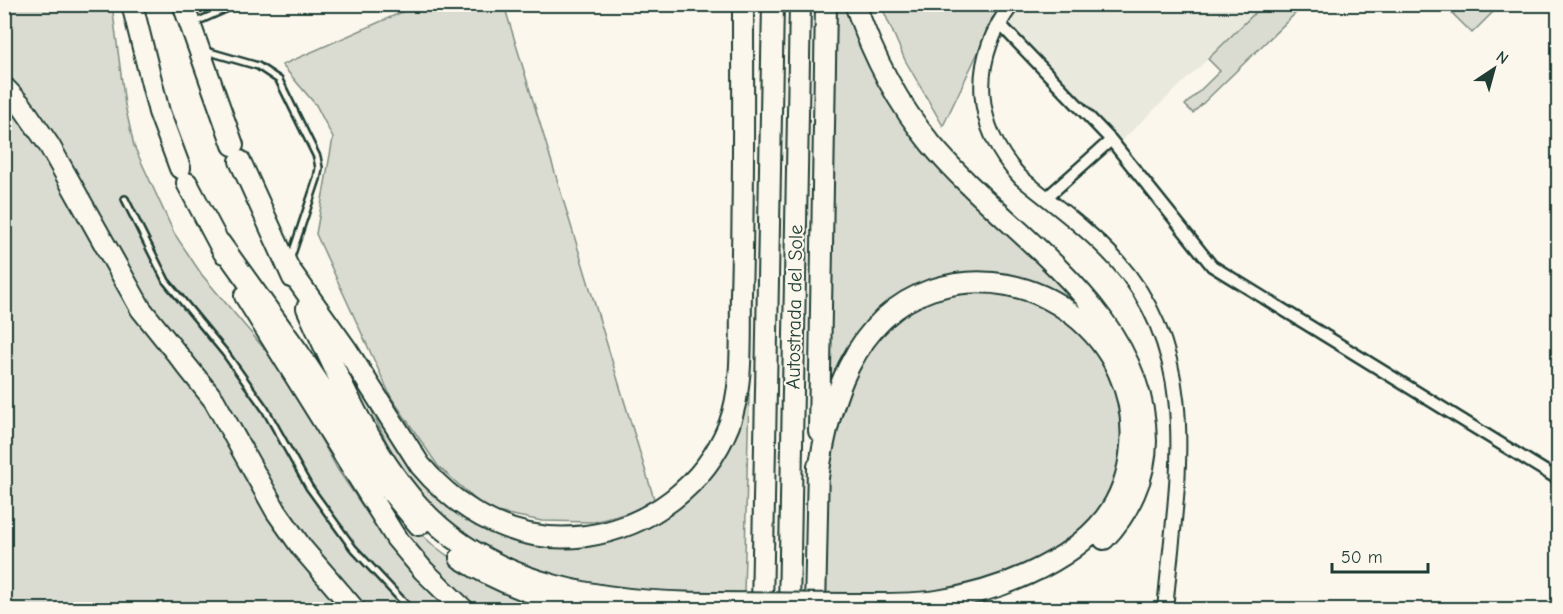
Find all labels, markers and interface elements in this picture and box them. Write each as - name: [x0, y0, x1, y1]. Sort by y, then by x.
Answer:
- north arrow: [1464, 39, 1524, 99]
- text: N: [1493, 47, 1512, 68]
- street label: Autostrada del Sole: [782, 225, 807, 390]
- scale bar: [1332, 536, 1428, 574]
- text: 50 m: [1341, 547, 1383, 568]

